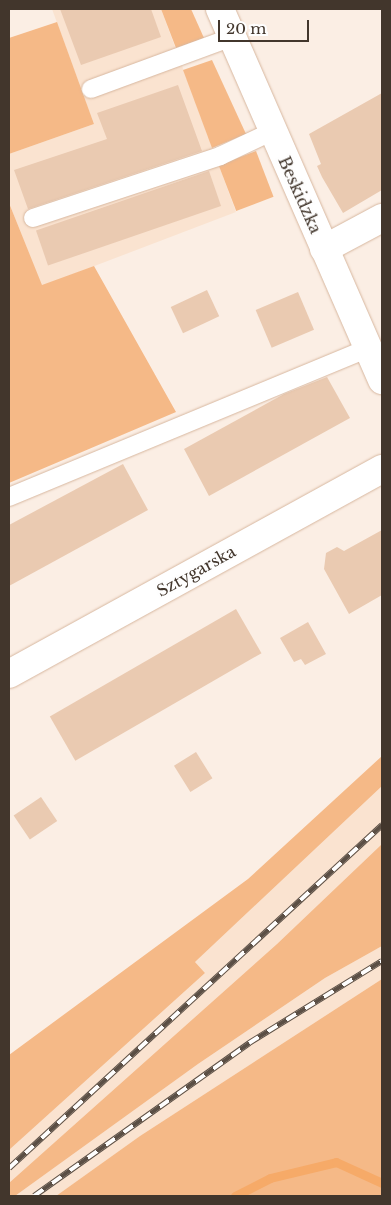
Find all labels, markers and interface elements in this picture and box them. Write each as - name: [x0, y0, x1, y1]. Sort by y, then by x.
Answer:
- scale bar: [221, 10, 312, 42]
- text: 20 m: [226, 19, 266, 38]
- street label: Beskidzka: [274, 153, 326, 237]
- street label: Sztygarska: [153, 541, 239, 601]

